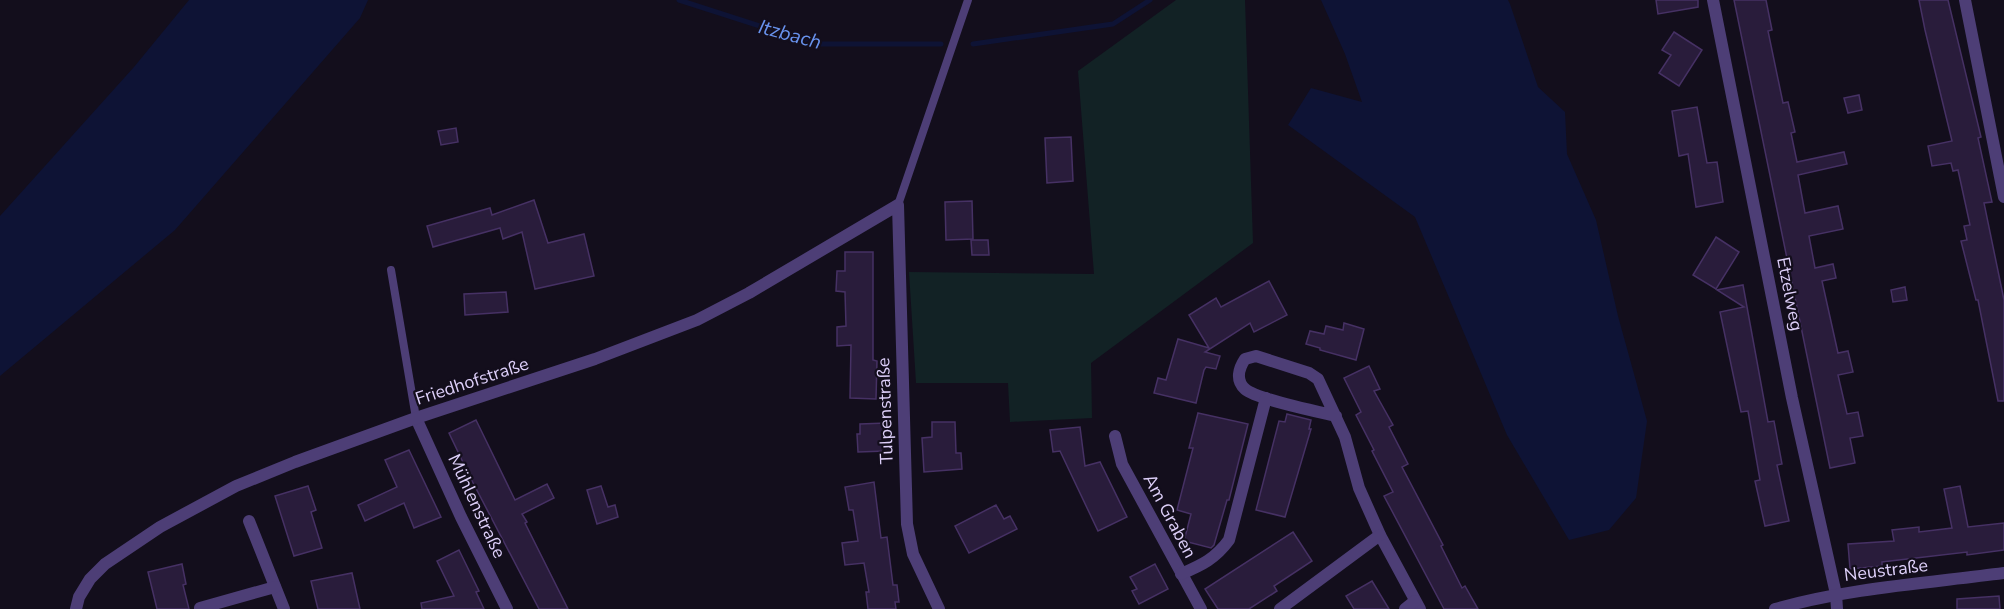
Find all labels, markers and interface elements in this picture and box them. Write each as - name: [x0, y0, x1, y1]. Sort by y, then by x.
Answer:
- water label: Itzbach: [755, 13, 824, 56]
- street label: Etzelweg: [1771, 255, 1809, 333]
- street label: Friedhofstraße: [412, 351, 532, 411]
- street label: Tulpenstraße: [871, 357, 899, 465]
- street label: Mühlenstraße: [442, 450, 512, 562]
- street label: Am Graben: [1138, 470, 1202, 562]
- street label: Neustraße: [1843, 553, 1929, 587]

